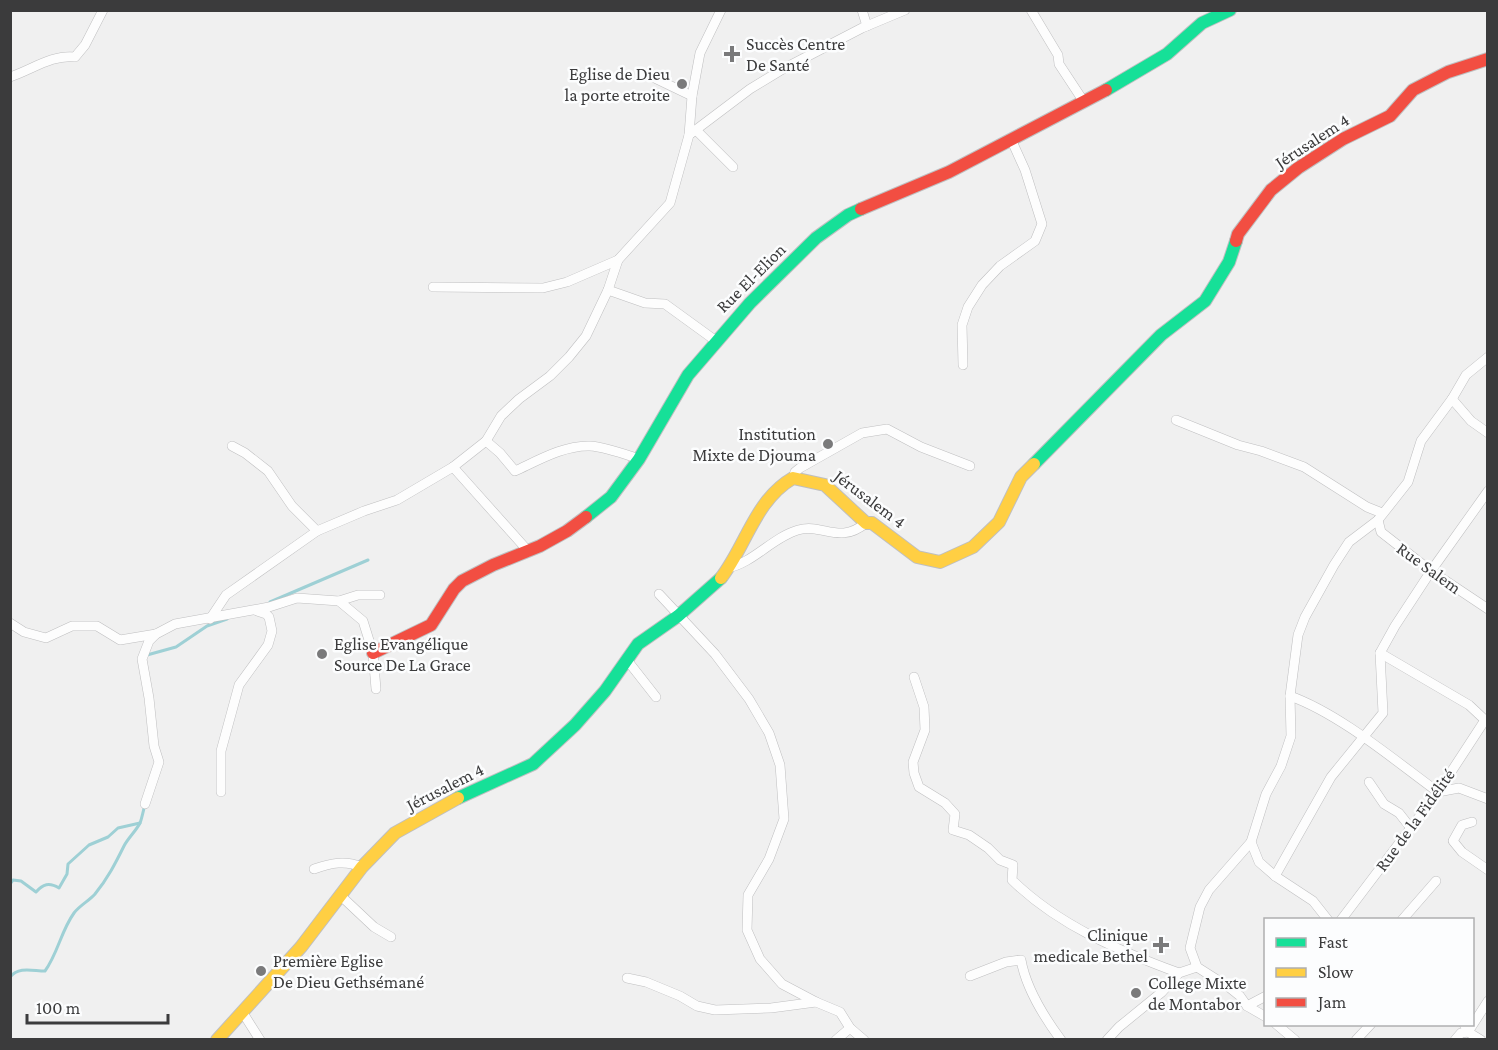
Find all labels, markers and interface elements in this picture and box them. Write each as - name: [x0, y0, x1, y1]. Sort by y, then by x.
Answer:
- place label: Succès Centre De Santé: [746, 34, 845, 75]
- marker: Succès Centre De Santé: [723, 45, 741, 63]
- place label: Eglise de Dieu la porte etroite: [564, 64, 670, 105]
- marker: Eglise de Dieu la porte etroite: [675, 77, 689, 91]
- street label: Jérusalem 4: [1270, 110, 1353, 173]
- street label: Rue El-Elion: [712, 239, 790, 317]
- place label: Institution Mixte de Djouma: [692, 424, 816, 466]
- marker: Institution Mixte de Djouma: [821, 437, 835, 451]
- street label: Jérusalem 4: [829, 464, 910, 532]
- street label: Rue Salem: [1393, 538, 1465, 598]
- place label: Eglise Evangélique Source De La Grace: [334, 634, 471, 675]
- marker: Eglise Evangélique Source De La Grace: [315, 647, 329, 661]
- street label: Jérusalem 4: [401, 759, 487, 816]
- street label: Rue de la Fidélité: [1371, 765, 1459, 875]
- legend: [1264, 918, 1474, 1026]
- place label: Clinique medicale Bethel: [1034, 925, 1148, 966]
- text: Fast: [1318, 932, 1349, 952]
- marker: Clinique medicale Bethel: [1152, 936, 1170, 954]
- place label: Première Eglise De Dieu Gethsémané: [273, 951, 424, 992]
- text: Slow: [1318, 962, 1354, 982]
- marker: Première Eglise De Dieu Gethsémané: [254, 964, 268, 978]
- place label: College Mixte de Montabor: [1148, 973, 1246, 1014]
- marker: College Mixte de Montabor: [1129, 986, 1143, 1000]
- scale bar: [27, 987, 168, 1025]
- text: Jam: [1316, 992, 1347, 1012]
- text: 100 m: [36, 998, 81, 1018]

